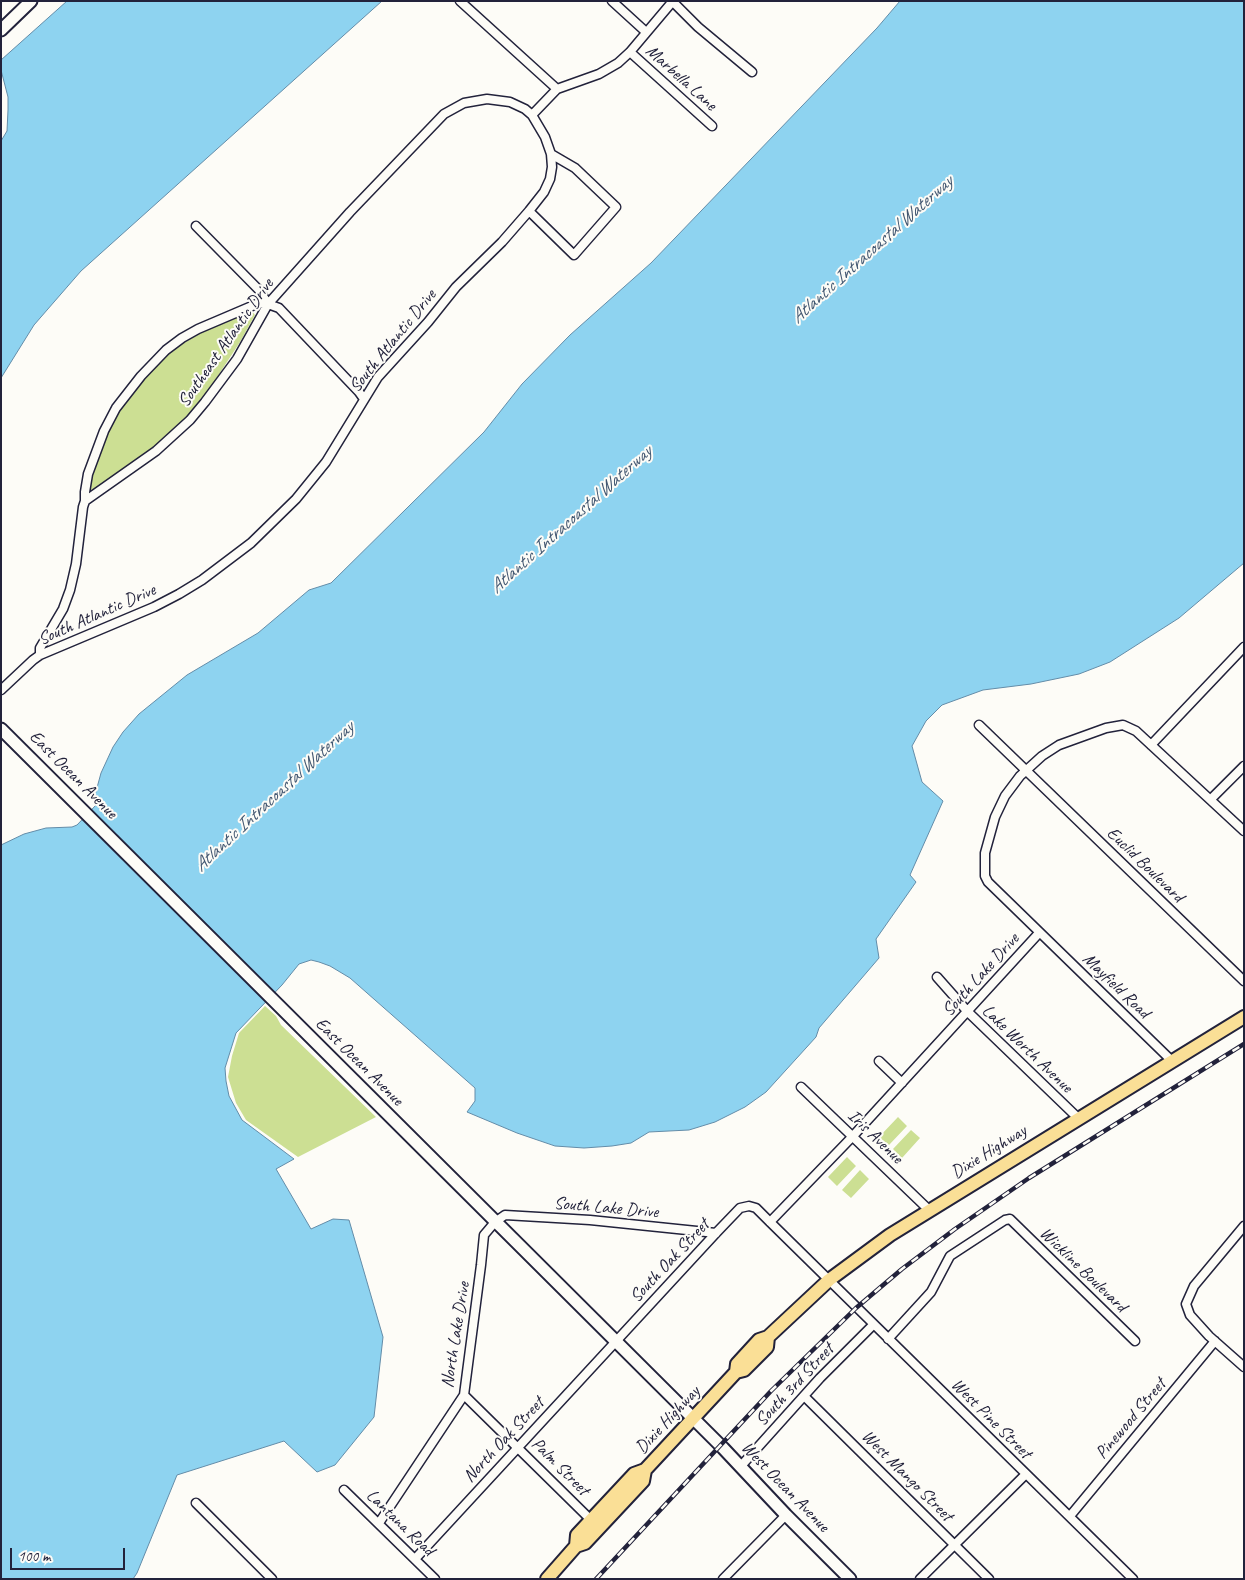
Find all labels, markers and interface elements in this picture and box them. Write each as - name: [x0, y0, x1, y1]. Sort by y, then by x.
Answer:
- street label: Marbella Lane: [641, 40, 721, 116]
- water label: Atlantic Intracoastal Waterway: [786, 171, 958, 329]
- street label: Southeast Atlantic Drive: [174, 274, 278, 412]
- street label: South Atlantic Drive: [345, 285, 441, 397]
- water label: Atlantic Intracoastal Waterway: [485, 441, 657, 599]
- street label: South Atlantic Drive: [35, 579, 159, 651]
- water label: Atlantic Intracoastal Waterway: [189, 717, 359, 877]
- street label: East Ocean Avenue: [24, 726, 122, 824]
- street label: Euclid Boulevard: [1102, 823, 1188, 907]
- street label: South Lake Drive: [938, 929, 1024, 1021]
- street label: Mayfield Road: [1078, 949, 1154, 1023]
- street label: Lake Worth Avenue: [977, 1000, 1077, 1098]
- street label: East Ocean Avenue: [310, 1013, 408, 1111]
- street label: Iris Avenue: [843, 1105, 907, 1169]
- street label: Dixie Highway: [947, 1120, 1031, 1184]
- street label: South Lake Drive: [553, 1193, 659, 1223]
- street label: South Oak Street: [626, 1215, 714, 1307]
- street label: Wickline Boulevard: [1035, 1223, 1131, 1317]
- street label: North Lake Drive: [437, 1281, 475, 1389]
- street label: South 3rd Street: [751, 1339, 839, 1431]
- street label: West Pine Street: [946, 1374, 1036, 1464]
- street label: Pinewood Street: [1091, 1374, 1171, 1464]
- street label: Dixie Highway: [631, 1382, 705, 1458]
- street label: North Oak Street: [459, 1393, 549, 1487]
- street label: West Mango Street: [857, 1426, 957, 1526]
- street label: Palm Street: [527, 1434, 593, 1500]
- street label: West Ocean Avenue: [736, 1437, 834, 1537]
- street label: Lantana Road: [361, 1485, 439, 1561]
- scale bar: [12, 1538, 128, 1570]
- text: 100 m: [18, 1547, 50, 1566]

